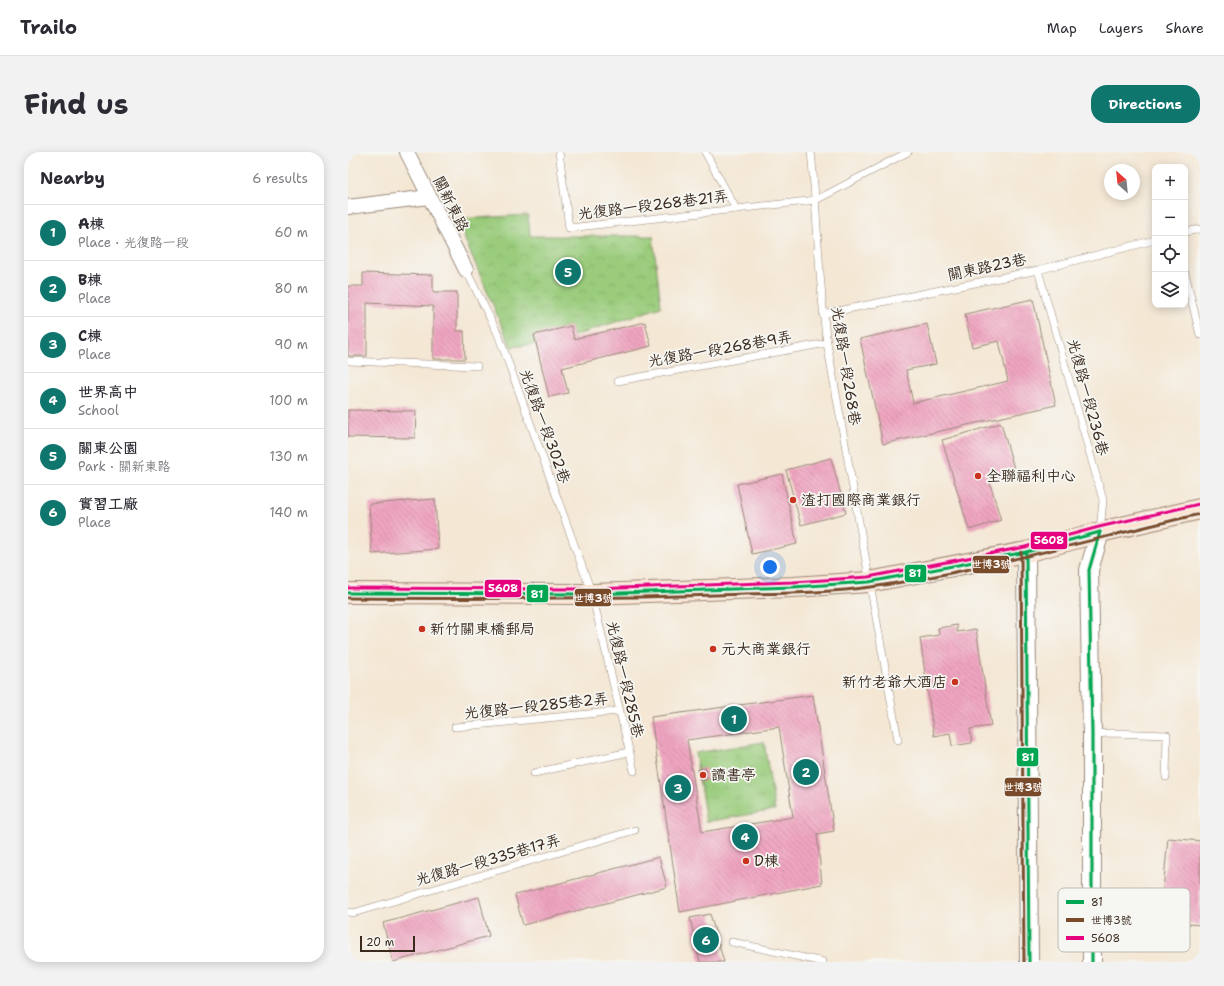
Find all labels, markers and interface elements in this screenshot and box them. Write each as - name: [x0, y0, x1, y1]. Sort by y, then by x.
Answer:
- text: Trailo: [20, 15, 77, 40]
- text: Map: [1047, 19, 1077, 37]
- text: Layers: [1099, 19, 1143, 37]
- text: Share: [1165, 19, 1204, 37]
- text: Find us: [24, 85, 129, 123]
- button: Directions: [1091, 85, 1200, 123]
- north arrow: [1104, 164, 1140, 200]
- map controls: [1152, 164, 1188, 308]
- button: +: [1152, 164, 1188, 200]
- text: Nearby: [40, 167, 105, 189]
- text: 6 results: [252, 170, 308, 187]
- street label: 關新東路: [428, 173, 474, 235]
- street label: 光復路一段268巷21弄: [577, 186, 729, 224]
- button: −: [1152, 200, 1188, 236]
- text: A棟: [78, 214, 105, 234]
- text: 1: [50, 224, 56, 241]
- text: 60 m: [275, 224, 308, 241]
- text: Place · 光復路一段: [78, 234, 189, 251]
- button: locate: [1152, 236, 1188, 272]
- street label: 關東路23巷: [946, 249, 1028, 285]
- pin: 5: [555, 257, 581, 287]
- text: B棟: [78, 270, 102, 290]
- button: layers: [1152, 272, 1188, 308]
- text: 2: [48, 280, 58, 297]
- text: 80 m: [274, 280, 308, 297]
- text: Place: [78, 290, 111, 307]
- street label: 光復路一段268巷: [827, 305, 865, 427]
- text: C棟: [78, 326, 102, 346]
- street label: 光復路一段268巷9弄: [647, 326, 793, 372]
- text: 3: [48, 336, 58, 353]
- text: 90 m: [274, 336, 308, 353]
- street label: 光復路一段236巷: [1063, 336, 1113, 458]
- text: Place: [78, 346, 111, 363]
- street label: 光復路一段302巷: [515, 366, 575, 486]
- text: 世界高中: [78, 382, 138, 402]
- text: 4: [48, 392, 58, 409]
- text: 100 m: [269, 392, 308, 409]
- text: School: [78, 402, 119, 419]
- text: 關東公園: [78, 438, 138, 458]
- text: 5: [49, 448, 57, 465]
- text: 130 m: [270, 448, 308, 465]
- text: Park · 關新東路: [78, 458, 170, 475]
- place label: 全聯福利中心: [986, 466, 1076, 486]
- marker: 全聯福利中心: [973, 471, 983, 481]
- place label: 渣打國際商業銀行: [801, 490, 921, 510]
- text: 實習工廠: [78, 494, 138, 514]
- marker: 渣打國際商業銀行: [788, 495, 798, 505]
- text: 6: [48, 504, 58, 521]
- text: 140 m: [269, 504, 308, 521]
- text: Place: [78, 514, 111, 531]
- line badge: 5608: [1030, 531, 1068, 550]
- text: 5608: [1034, 533, 1064, 548]
- line badge: 世博3號: [972, 555, 1010, 574]
- your location: [760, 557, 780, 577]
- text: 世博3號: [971, 557, 1011, 572]
- line badge: 81: [904, 564, 927, 583]
- text: 81: [909, 566, 921, 581]
- line badge: 5608: [484, 579, 522, 598]
- text: 5608: [488, 581, 518, 596]
- line badge: 81: [526, 584, 549, 603]
- text: 81: [531, 587, 543, 602]
- line badge: 世博3號: [574, 588, 612, 607]
- text: 世博3號: [573, 591, 613, 606]
- place label: 新竹關東橋郵局: [430, 619, 535, 639]
- street label: 光復路一段285巷: [602, 619, 648, 739]
- marker: 新竹關東橋郵局: [417, 624, 427, 634]
- place label: 元大商業銀行: [721, 639, 811, 659]
- marker: 元大商業銀行: [708, 644, 718, 654]
- place label: 新竹老爺大酒店: [842, 672, 947, 692]
- marker: 新竹老爺大酒店: [950, 677, 960, 687]
- street label: 光復路一段285巷2弄: [463, 688, 609, 724]
- pin: 1: [721, 704, 747, 734]
- line badge: 81: [1016, 747, 1039, 767]
- text: 81: [1022, 750, 1034, 765]
- pin: 2: [793, 757, 819, 787]
- place label: 讀書亭: [711, 765, 756, 785]
- marker: 讀書亭: [698, 770, 708, 780]
- pin: 3: [665, 773, 691, 803]
- line badge: 世博3號: [1004, 777, 1042, 797]
- text: 世博3號: [1003, 780, 1043, 795]
- pin: 4: [732, 822, 758, 852]
- street label: 光復路一段335巷17弄: [413, 830, 563, 890]
- place label: D棟: [754, 851, 779, 871]
- marker: D棟: [741, 856, 751, 866]
- legend: [1058, 888, 1190, 952]
- text: 81: [1091, 895, 1103, 910]
- text: 世博3號: [1091, 913, 1132, 928]
- pin: 6: [693, 925, 719, 955]
- text: 5608: [1091, 931, 1120, 946]
- scale bar: [360, 934, 415, 953]
- text: 20 m: [366, 935, 394, 950]

